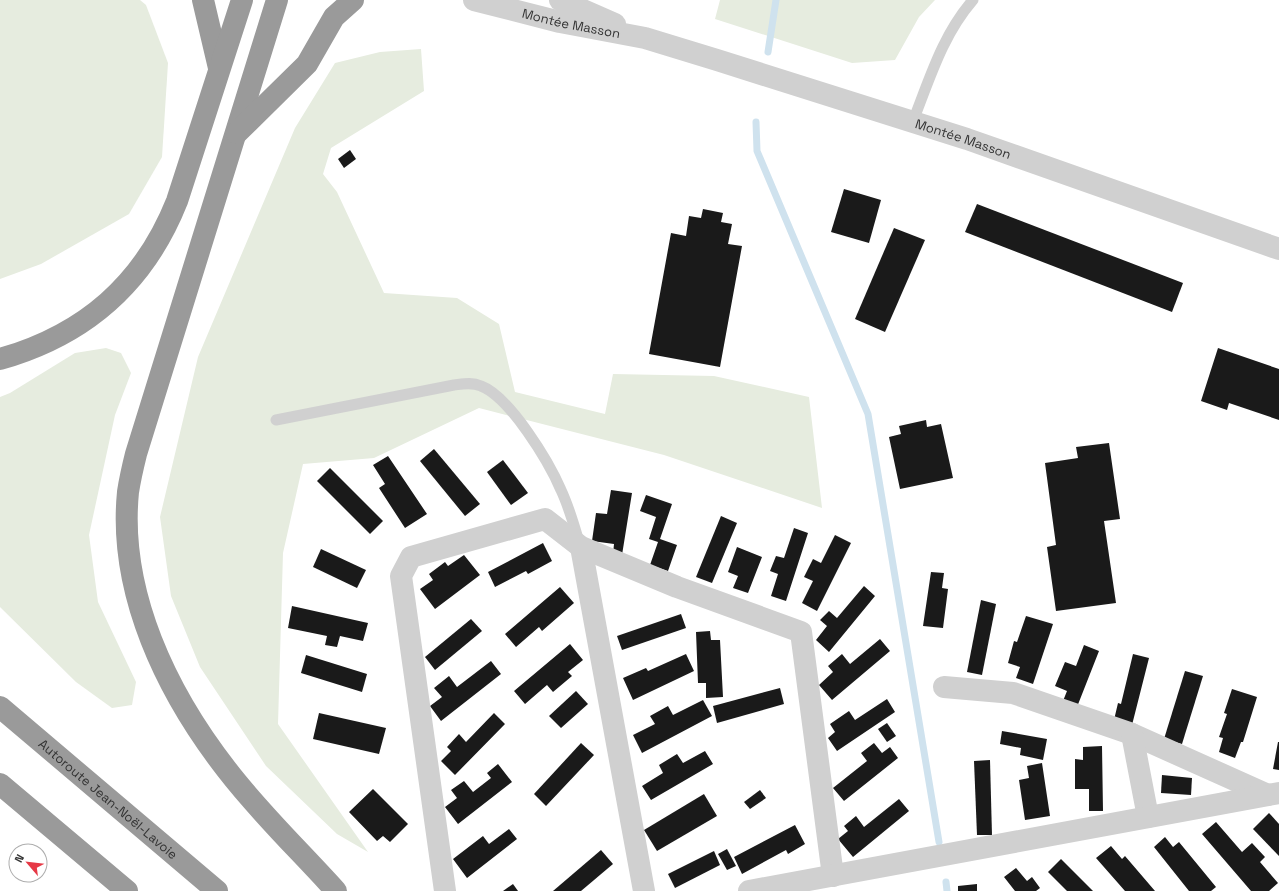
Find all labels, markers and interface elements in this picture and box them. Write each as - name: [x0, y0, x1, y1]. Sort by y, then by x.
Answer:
- street label: Montée Masson: [520, 5, 622, 42]
- street label: Montée Masson: [913, 115, 1013, 163]
- street label: Autoroute Jean-Noël-Lavoie: [35, 735, 181, 863]
- north arrow: [8, 843, 48, 883]
- text: N: [11, 852, 27, 865]

